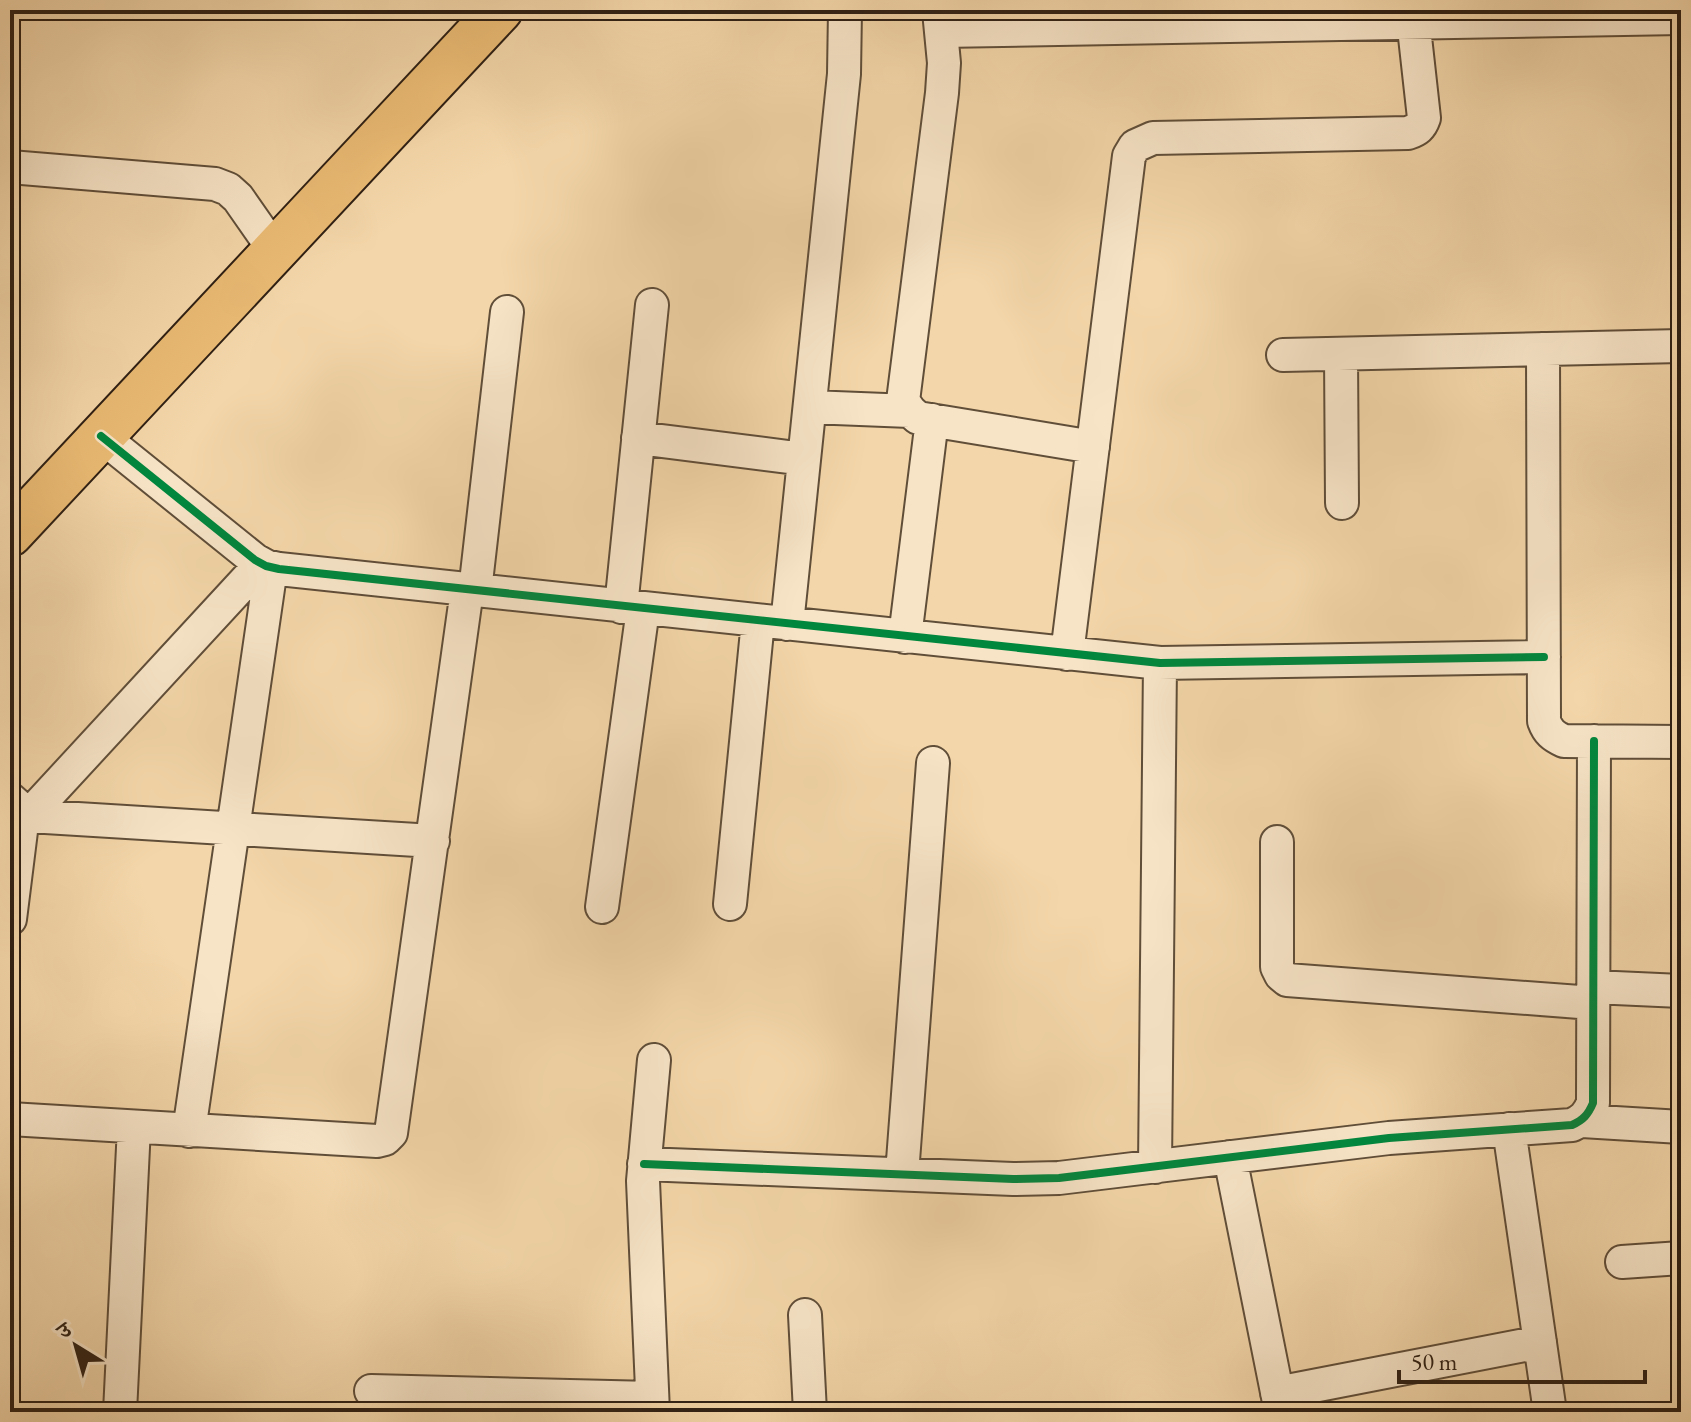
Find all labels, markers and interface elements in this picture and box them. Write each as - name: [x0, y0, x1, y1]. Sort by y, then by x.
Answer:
- north arrow: [36, 1306, 116, 1386]
- text: उ: [49, 1314, 79, 1347]
- scale bar: [1399, 1334, 1645, 1384]
- text: 50 m: [1411, 1346, 1458, 1377]

